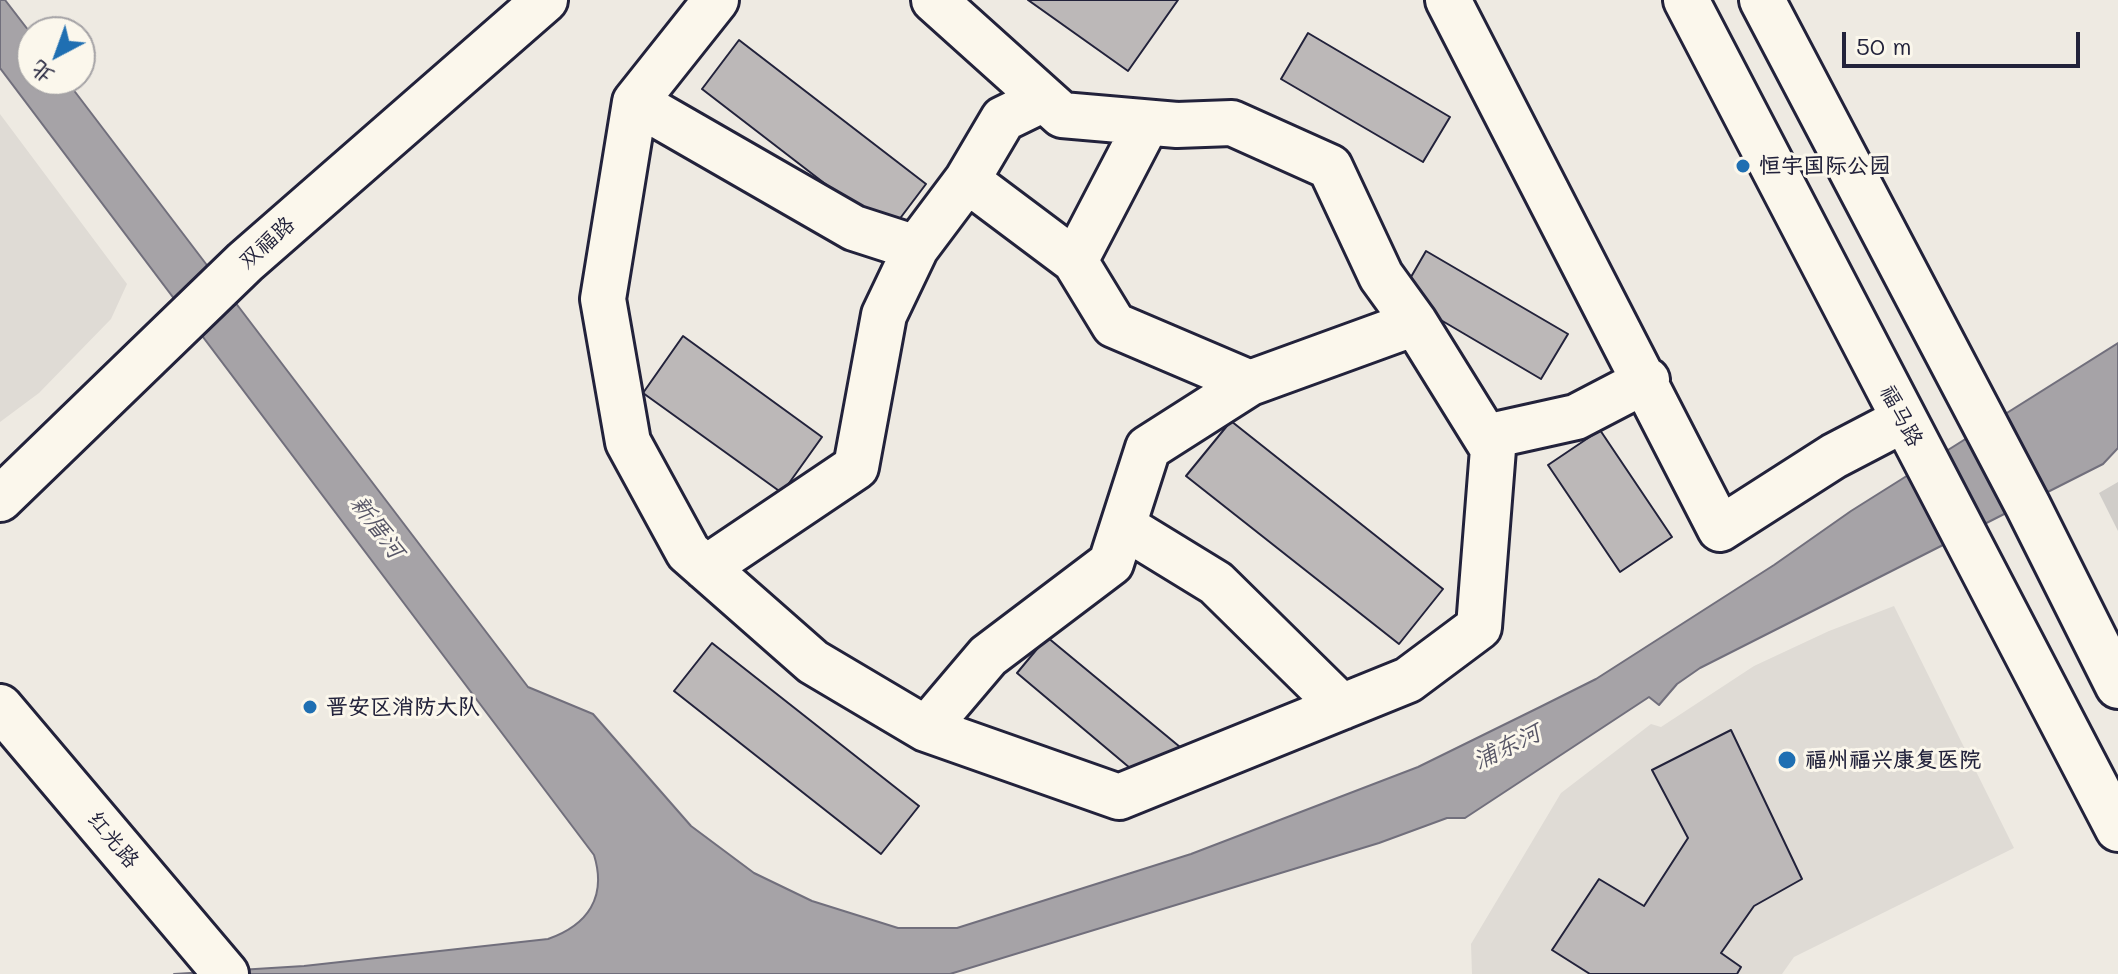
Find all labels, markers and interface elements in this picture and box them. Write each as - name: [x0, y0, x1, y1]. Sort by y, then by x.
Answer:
- north arrow: [16, 16, 96, 96]
- scale bar: [1846, 16, 2084, 66]
- text: 50 m: [1856, 30, 1912, 61]
- text: 北: [23, 55, 59, 91]
- place label: 恒宇国际公园: [1759, 153, 1891, 179]
- marker: 恒宇国际公园: [1734, 157, 1752, 175]
- street label: 双福路: [234, 211, 300, 275]
- street label: 福马路: [1874, 381, 1928, 451]
- water label: 新厝河: [344, 490, 410, 564]
- place label: 晋安区消防大队: [326, 694, 480, 720]
- marker: 晋安区消防大队: [301, 698, 319, 716]
- water label: 浦东河: [1468, 718, 1546, 776]
- place label: 福州福兴康复医院: [1805, 747, 1981, 773]
- marker: 福州福兴康复医院: [1776, 749, 1798, 771]
- street label: 红光路: [82, 806, 144, 874]

